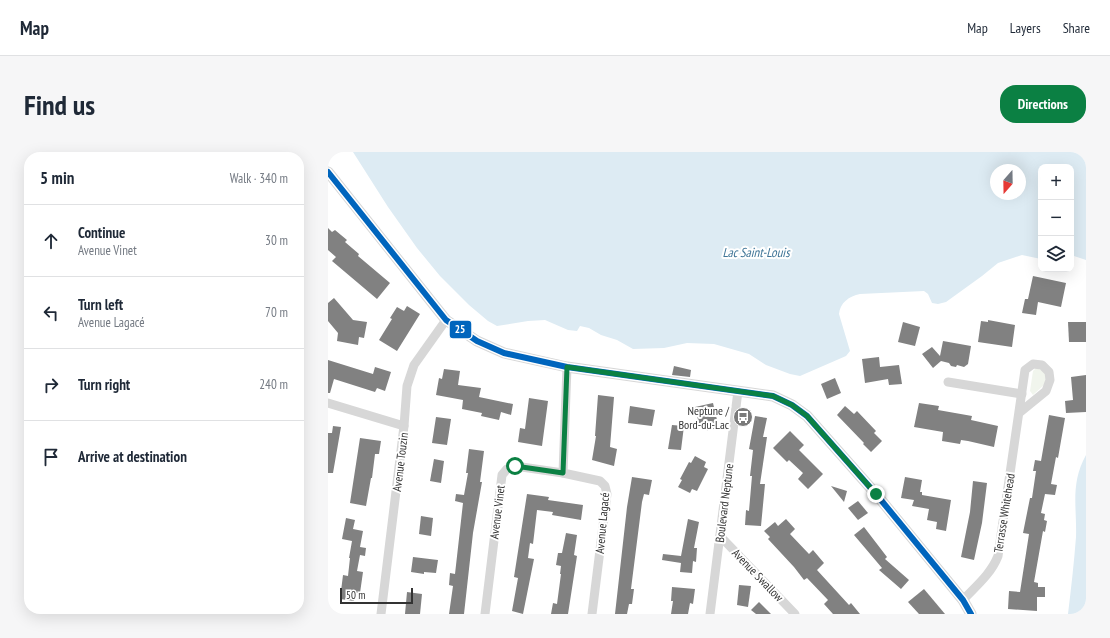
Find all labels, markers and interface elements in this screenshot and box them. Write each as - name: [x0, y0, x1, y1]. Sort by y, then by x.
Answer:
- text: Map: [20, 16, 49, 40]
- text: Map: [967, 19, 988, 37]
- text: Layers: [1010, 19, 1041, 37]
- text: Share: [1063, 19, 1090, 37]
- button: Directions: [1000, 85, 1086, 123]
- text: Find us: [24, 86, 95, 123]
- north arrow: [990, 164, 1026, 200]
- map controls: [1038, 164, 1074, 272]
- button: +: [1038, 164, 1074, 200]
- text: 5 min: [40, 167, 74, 189]
- text: Walk · 340 m: [230, 170, 288, 187]
- button: −: [1038, 200, 1074, 236]
- text: Continue: [78, 223, 125, 242]
- icon: ahead: [40, 230, 62, 252]
- text: 30 m: [265, 232, 288, 249]
- button: layers: [1038, 236, 1074, 272]
- text: Avenue Vinet: [78, 242, 137, 259]
- water label: Lac Saint-Louis: [722, 244, 791, 261]
- text: Turn left: [78, 295, 123, 314]
- icon: left: [40, 302, 62, 324]
- text: 70 m: [265, 304, 288, 321]
- text: Avenue Lagacé: [78, 314, 145, 331]
- line badge: 25: [449, 320, 472, 339]
- text: 25: [455, 322, 465, 336]
- icon: right: [40, 374, 62, 396]
- text: Turn right: [78, 375, 130, 394]
- text: 240 m: [259, 376, 288, 393]
- place label: Neptune / Bord-du-Lac: [678, 403, 730, 432]
- bus stop icon: Neptune / Bord-du-Lac: [732, 406, 754, 428]
- street label: Avenue Touzin: [389, 432, 411, 492]
- icon: arrive: [40, 446, 62, 468]
- text: Arrive at destination: [78, 447, 187, 466]
- route start: [506, 457, 524, 475]
- street label: Boulevard Neptune: [712, 463, 736, 543]
- street label: Terrasse Whitehead: [990, 472, 1018, 554]
- street label: Avenue Vinet: [486, 483, 508, 540]
- route end: [867, 485, 885, 503]
- street label: Avenue Lagacé: [592, 492, 612, 554]
- street label: Avenue Swallow: [729, 545, 788, 605]
- scale bar: [340, 586, 413, 605]
- text: 50 m: [346, 588, 365, 602]

